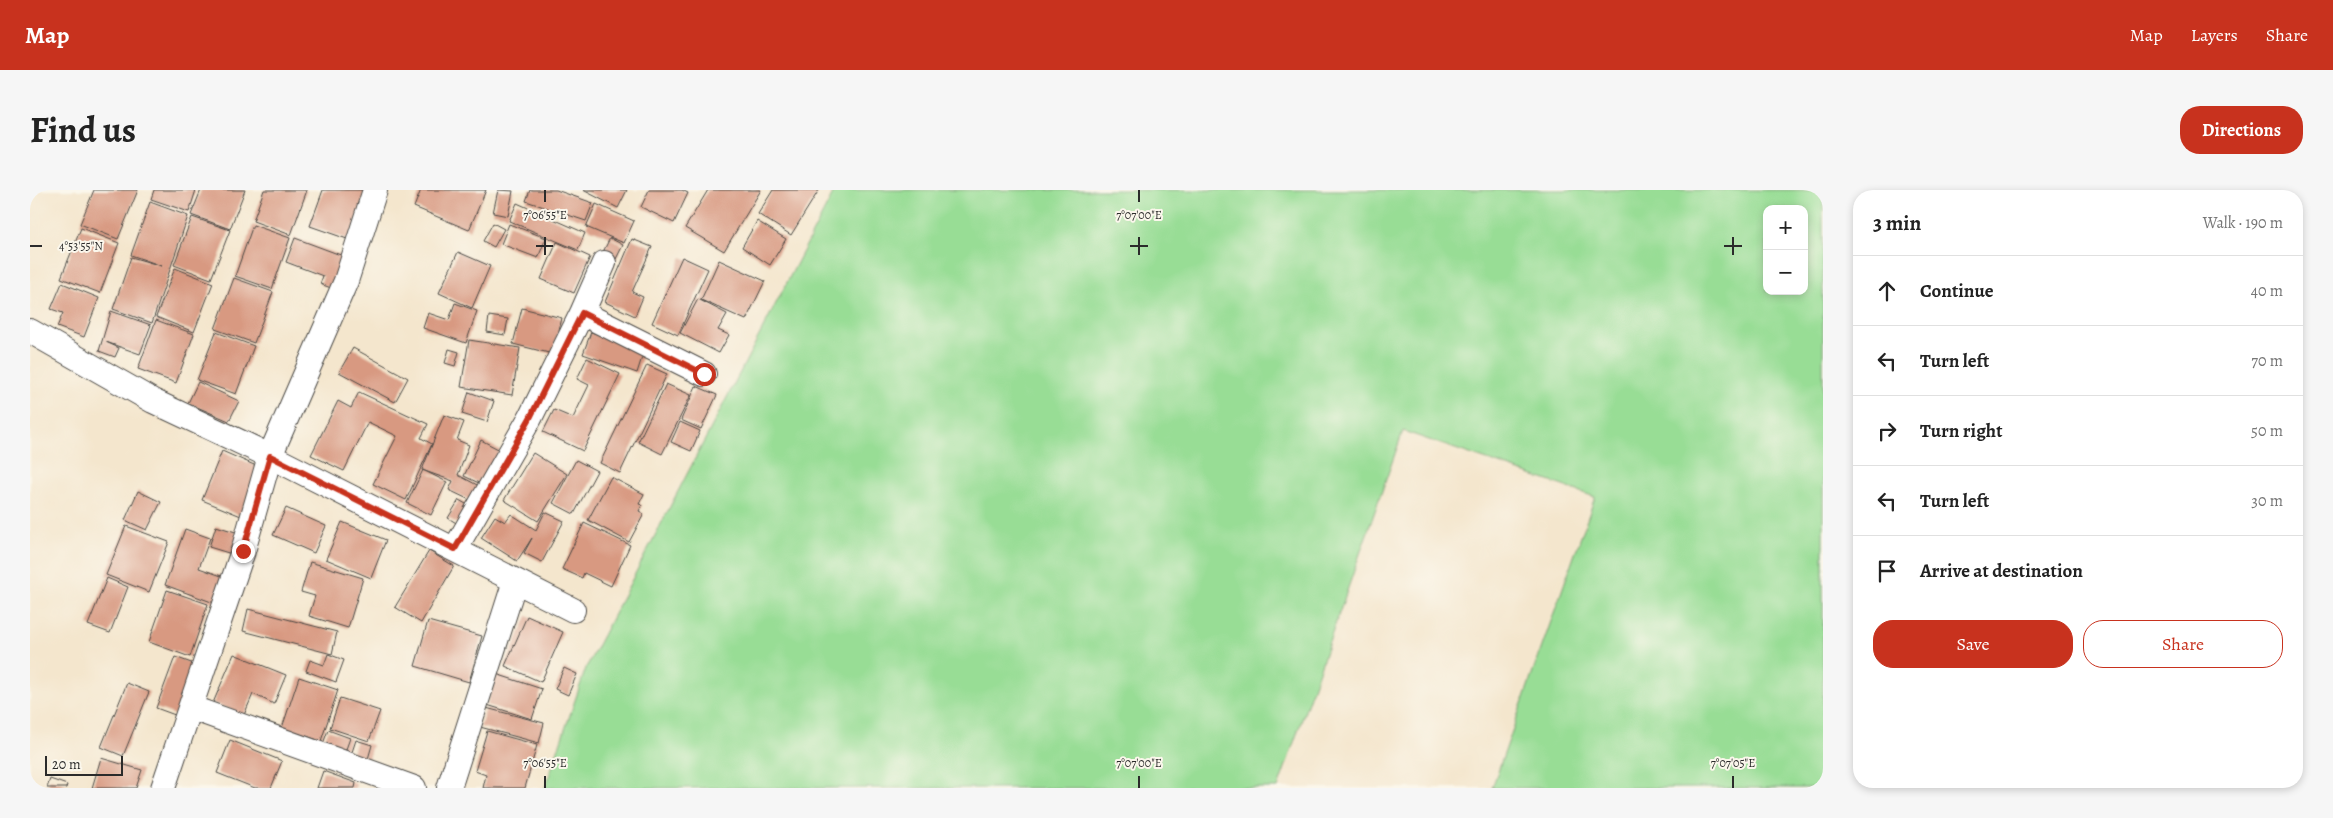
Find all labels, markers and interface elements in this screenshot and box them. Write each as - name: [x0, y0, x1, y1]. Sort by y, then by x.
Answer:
- text: Map: [25, 19, 69, 51]
- text: Map: [2130, 23, 2163, 47]
- text: Layers: [2191, 23, 2238, 47]
- text: Share: [2266, 23, 2308, 47]
- text: Find us: [30, 106, 136, 154]
- button: Directions: [2180, 106, 2303, 154]
- map controls: [1763, 205, 1808, 295]
- button: +: [1763, 205, 1808, 250]
- text: 7°06'55"E: [523, 207, 567, 223]
- text: 7°07'00"E: [1116, 207, 1162, 223]
- text: 3 min: [1873, 209, 1921, 237]
- text: Walk · 190 m: [2203, 212, 2283, 234]
- text: 4°53'55"N: [59, 238, 103, 254]
- button: −: [1763, 250, 1808, 295]
- icon: ahead: [1873, 277, 1901, 305]
- text: Continue: [1920, 278, 1994, 304]
- text: 40 m: [2251, 280, 2283, 302]
- icon: left: [1873, 347, 1901, 375]
- text: Turn left: [1920, 348, 1989, 374]
- text: 70 m: [2251, 350, 2283, 372]
- route start: [693, 363, 716, 386]
- icon: right: [1873, 417, 1901, 445]
- text: Turn right: [1920, 418, 2002, 444]
- text: 50 m: [2251, 420, 2283, 442]
- icon: left: [1873, 487, 1901, 515]
- text: Turn left: [1920, 488, 1989, 514]
- text: 30 m: [2251, 490, 2283, 512]
- route end: [232, 540, 255, 563]
- icon: arrive: [1873, 557, 1901, 585]
- text: Arrive at destination: [1920, 558, 2083, 584]
- button: Save: [1873, 620, 2073, 668]
- button: Share: [2083, 620, 2283, 668]
- scale bar: [45, 753, 122, 776]
- text: 20 m: [52, 755, 81, 774]
- text: 7°06'55"E: [523, 755, 567, 771]
- text: 7°07'00"E: [1116, 755, 1162, 771]
- text: 7°07'05"E: [1711, 755, 1755, 771]

